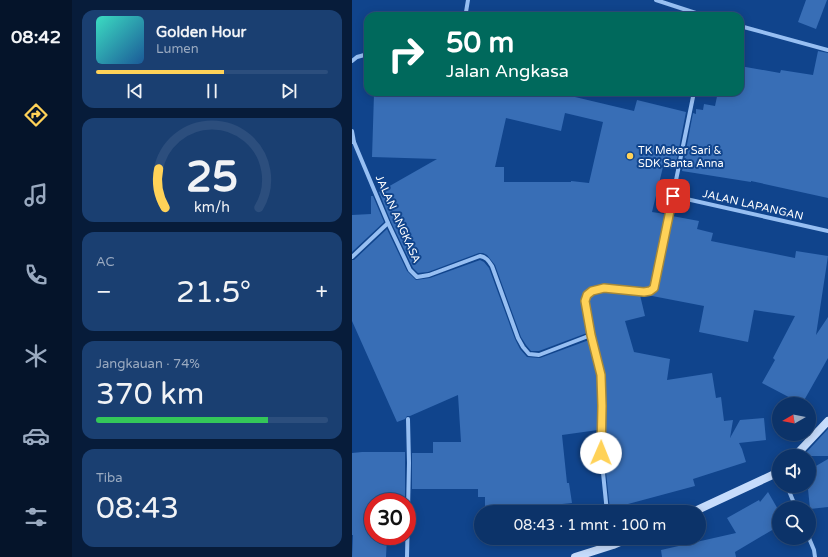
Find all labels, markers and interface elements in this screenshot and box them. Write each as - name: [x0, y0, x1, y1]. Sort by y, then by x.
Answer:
- text: Golden Hour: [156, 23, 246, 41]
- text: 08:42: [11, 26, 61, 48]
- text: 50 m: [446, 26, 514, 60]
- icon: right: [380, 28, 432, 80]
- text: Lumen: [156, 41, 199, 57]
- text: Jalan Angkasa: [446, 60, 569, 82]
- icon: previous: [124, 80, 146, 102]
- icon: pause: [201, 80, 223, 102]
- icon: next: [278, 80, 300, 102]
- icon: directions: [22, 101, 50, 129]
- place label: TK Mekar Sari & SDK Santa Anna: [638, 144, 724, 170]
- marker: TK Mekar Sari & SDK Santa Anna: [625, 151, 635, 161]
- text: 25: [186, 153, 238, 203]
- street label: JALAN ANGKASA: [373, 173, 423, 265]
- pin: [656, 179, 690, 213]
- icon: music: [22, 181, 50, 209]
- icon: arrive: [662, 185, 684, 207]
- street label: JALAN LAPANGAN: [701, 187, 805, 223]
- text: km/h: [194, 199, 230, 216]
- text: AC: [96, 254, 115, 270]
- icon: phone: [22, 261, 50, 289]
- text: 21.5°: [176, 274, 251, 311]
- text: −: [96, 279, 112, 305]
- text: +: [316, 279, 328, 305]
- icon: climate: [22, 342, 50, 370]
- text: Jangkauan · 74%: [96, 356, 200, 372]
- text: 370 km: [96, 376, 204, 413]
- north arrow: [772, 397, 816, 441]
- map controls: [772, 397, 816, 545]
- icon: car: [22, 422, 50, 450]
- position arrow: [580, 432, 622, 474]
- button: sound: [772, 449, 816, 493]
- text: Tiba: [96, 470, 123, 486]
- text: 08:43: [96, 490, 179, 527]
- speed limit sign: 30: [364, 493, 416, 545]
- button: search: [772, 501, 816, 545]
- icon: filters: [22, 503, 50, 531]
- text: 08:43 · 1 mnt · 100 m: [514, 516, 666, 534]

